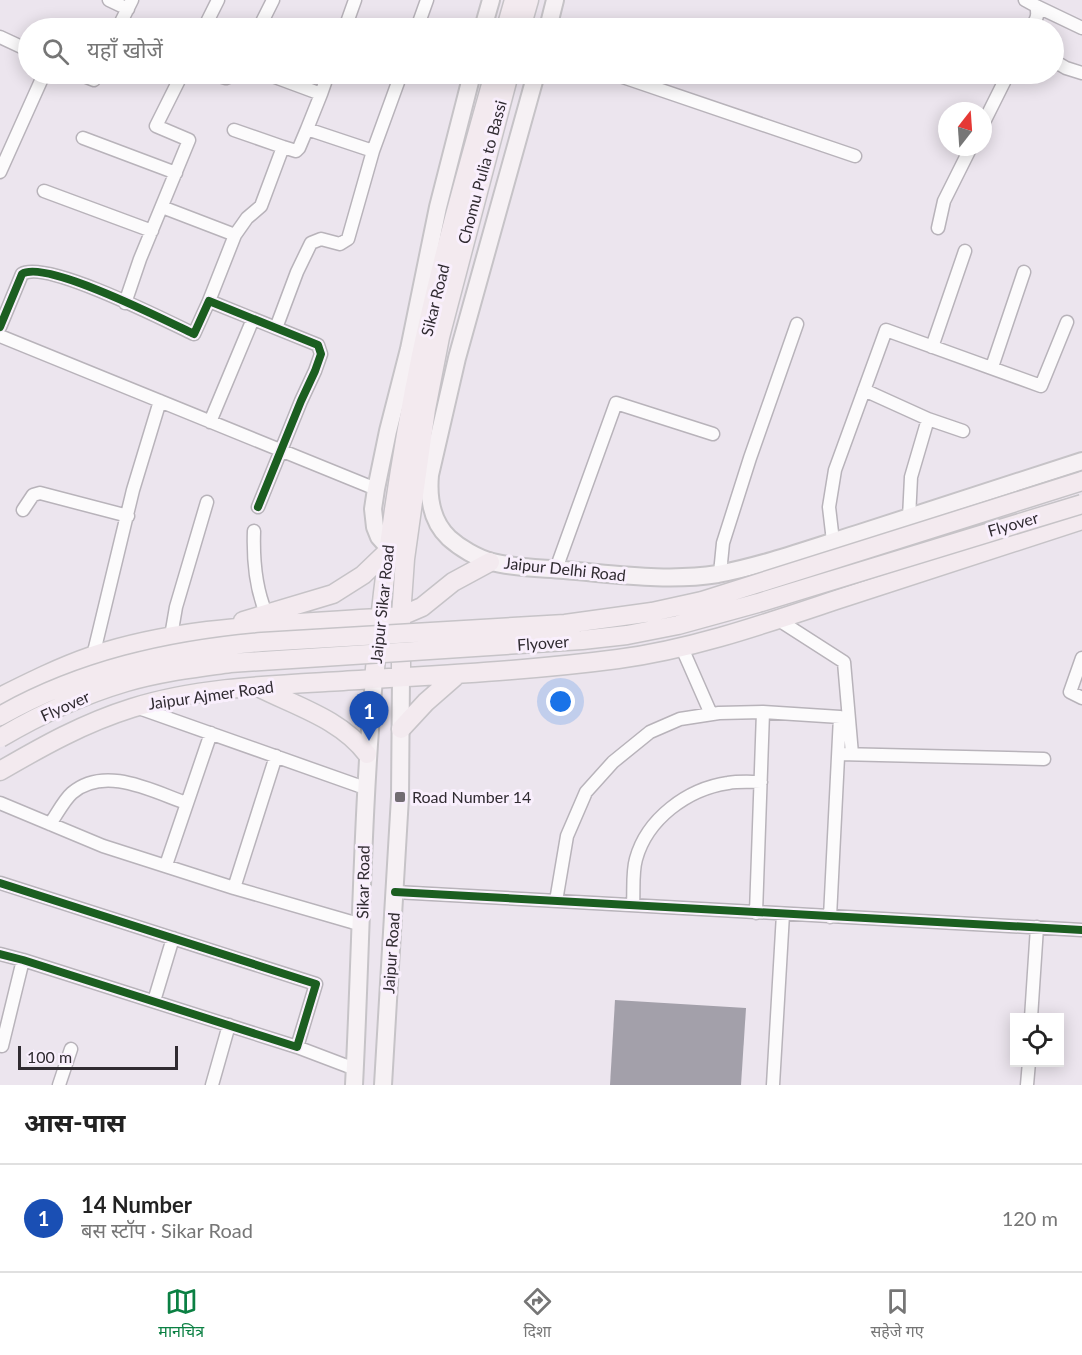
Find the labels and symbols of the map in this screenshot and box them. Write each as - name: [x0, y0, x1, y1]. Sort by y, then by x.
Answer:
- street label: Chomu Pulia to Bassi: [453, 98, 510, 246]
- north arrow: [938, 102, 992, 156]
- street label: Sikar Road: [416, 262, 453, 338]
- street label: Flyover: [985, 507, 1041, 540]
- street label: Jaipur Sikar Road: [366, 544, 397, 664]
- street label: Jaipur Delhi Road: [503, 553, 627, 584]
- street label: Flyover: [516, 631, 570, 654]
- street label: Jaipur Ajmer Road: [147, 676, 275, 713]
- street label: Flyover: [37, 686, 93, 725]
- your location: [546, 687, 575, 716]
- pin: 1: [350, 692, 388, 741]
- place label: Road Number 14: [412, 787, 531, 806]
- marker: Road Number 14: [393, 790, 407, 804]
- street label: Sikar Road: [352, 845, 373, 919]
- street label: Jaipur Road: [378, 912, 403, 994]
- scale bar: [18, 1043, 178, 1070]

